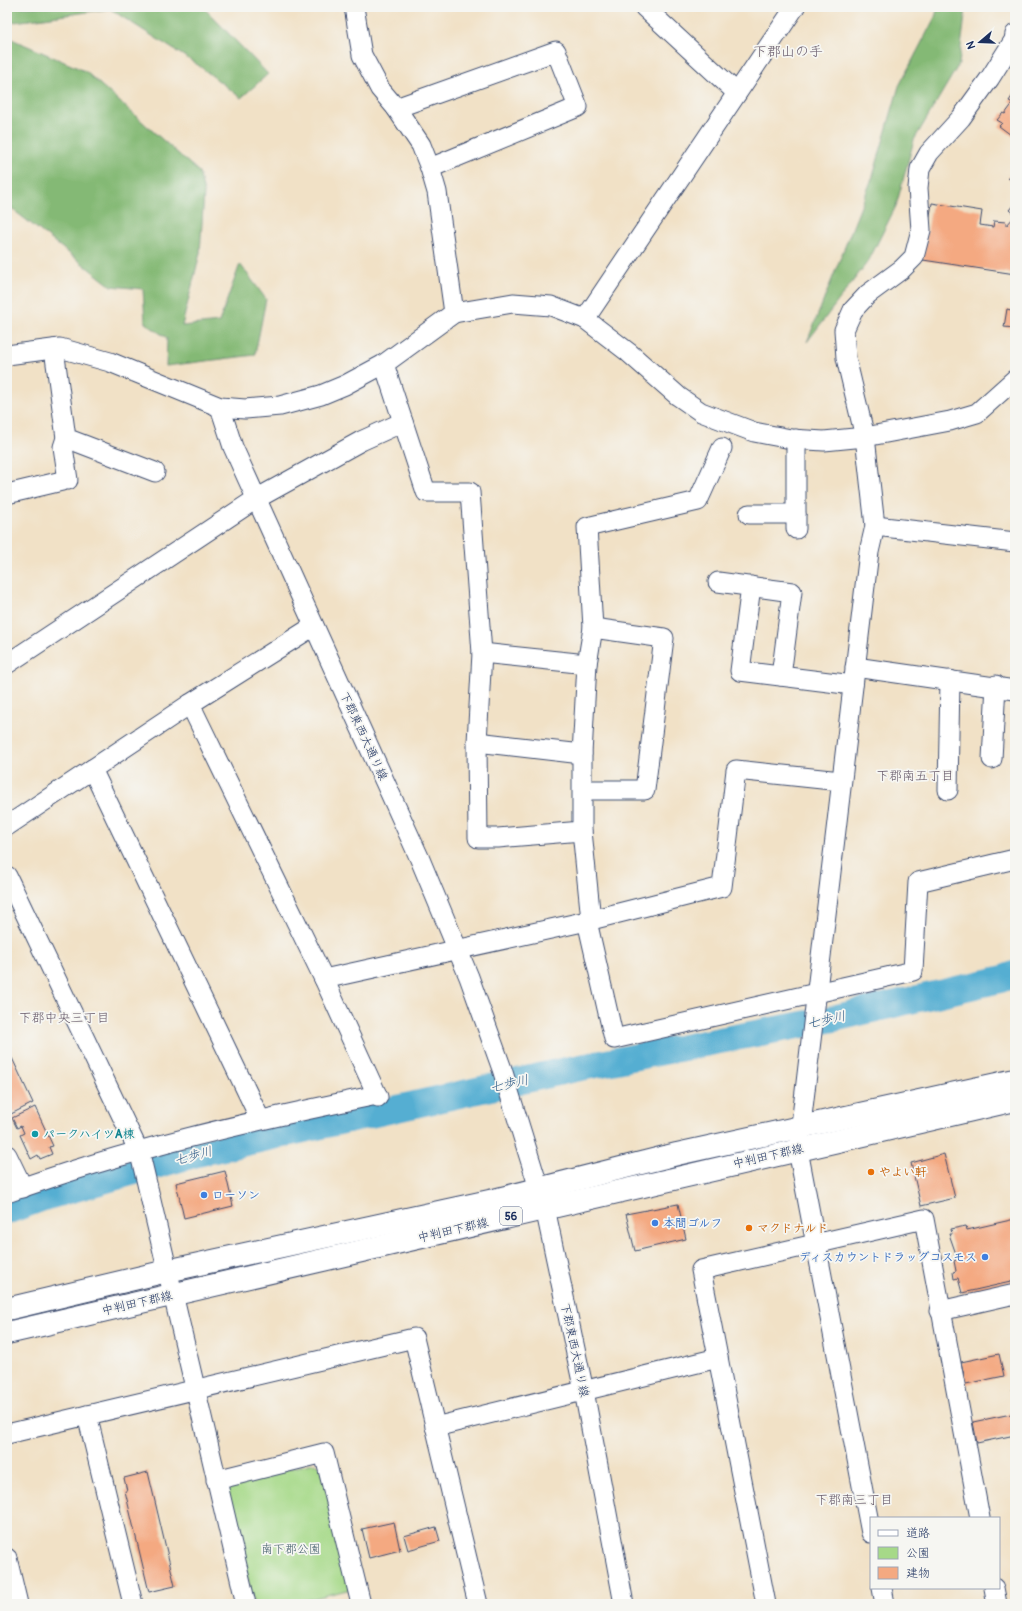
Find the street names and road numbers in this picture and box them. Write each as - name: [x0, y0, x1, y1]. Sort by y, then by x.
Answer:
- street label: 下郡東西大通り線: [336, 690, 391, 783]
- street label: 中判田下郡線: [731, 1141, 805, 1172]
- road number: 56: [500, 1207, 522, 1225]
- street label: 中判田下郡線: [416, 1215, 490, 1246]
- street label: 中判田下郡線: [100, 1288, 174, 1319]
- street label: 下郡東西大通り線: [557, 1302, 592, 1399]

